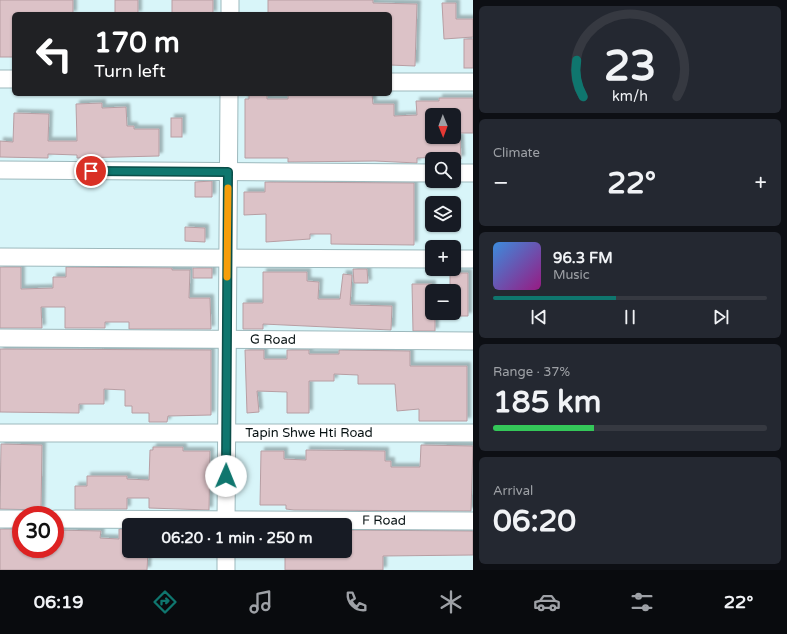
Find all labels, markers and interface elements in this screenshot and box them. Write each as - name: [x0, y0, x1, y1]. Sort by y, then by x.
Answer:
- text: 170 m: [94, 26, 180, 60]
- icon: left: [28, 28, 80, 80]
- text: 23: [604, 42, 656, 92]
- text: Turn left: [94, 60, 166, 82]
- text: km/h: [612, 88, 648, 105]
- north arrow: [425, 108, 461, 144]
- map controls: [425, 108, 461, 320]
- text: Climate: [493, 145, 540, 161]
- button: search: [425, 152, 461, 188]
- pin: [74, 154, 108, 188]
- icon: arrive: [80, 160, 102, 182]
- text: 22°: [607, 165, 656, 202]
- text: −: [493, 170, 509, 196]
- text: +: [755, 170, 767, 196]
- button: layers: [425, 196, 461, 232]
- button: +: [425, 240, 461, 276]
- text: 96.3 FM: [553, 249, 613, 267]
- text: Music: [553, 267, 590, 283]
- button: −: [425, 284, 461, 320]
- icon: previous: [528, 306, 550, 328]
- icon: pause: [619, 306, 641, 328]
- icon: next: [710, 306, 732, 328]
- street label: G Road: [250, 332, 296, 348]
- text: Range · 37%: [493, 364, 570, 380]
- text: 185 km: [493, 384, 601, 421]
- street label: Tapin Shwe Hti Road: [245, 425, 373, 441]
- position arrow: [205, 455, 247, 497]
- text: Arrival: [493, 483, 533, 499]
- text: 06:20: [493, 503, 576, 540]
- speed limit sign: 30: [12, 506, 64, 558]
- street label: F Road: [362, 512, 406, 529]
- text: 06:20 · 1 min · 250 m: [162, 529, 312, 547]
- icon: directions: [151, 588, 179, 616]
- icon: music: [247, 588, 275, 616]
- icon: phone: [342, 588, 370, 616]
- icon: climate: [437, 588, 465, 616]
- icon: car: [533, 588, 561, 616]
- icon: filters: [628, 588, 656, 616]
- text: 06:19: [34, 591, 84, 613]
- text: 22°: [724, 591, 753, 613]

